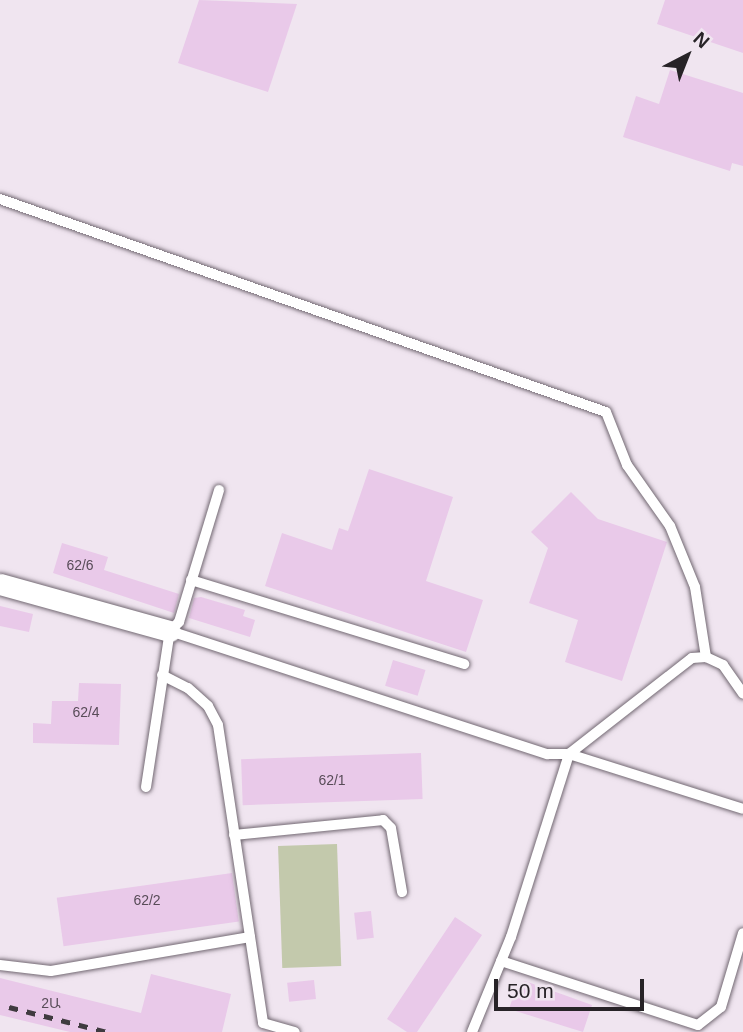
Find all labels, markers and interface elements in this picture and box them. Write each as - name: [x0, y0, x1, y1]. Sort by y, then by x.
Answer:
- north arrow: [652, 21, 722, 91]
- text: N: [689, 28, 714, 52]
- house number: 62/6: [66, 557, 94, 573]
- house number: 62/4: [72, 704, 100, 720]
- house number: 62/1: [318, 772, 346, 788]
- house number: 62/2: [133, 892, 161, 908]
- scale bar: [498, 965, 648, 1009]
- text: 50 m: [507, 979, 554, 1002]
- house number: 2Ա: [41, 995, 61, 1011]

